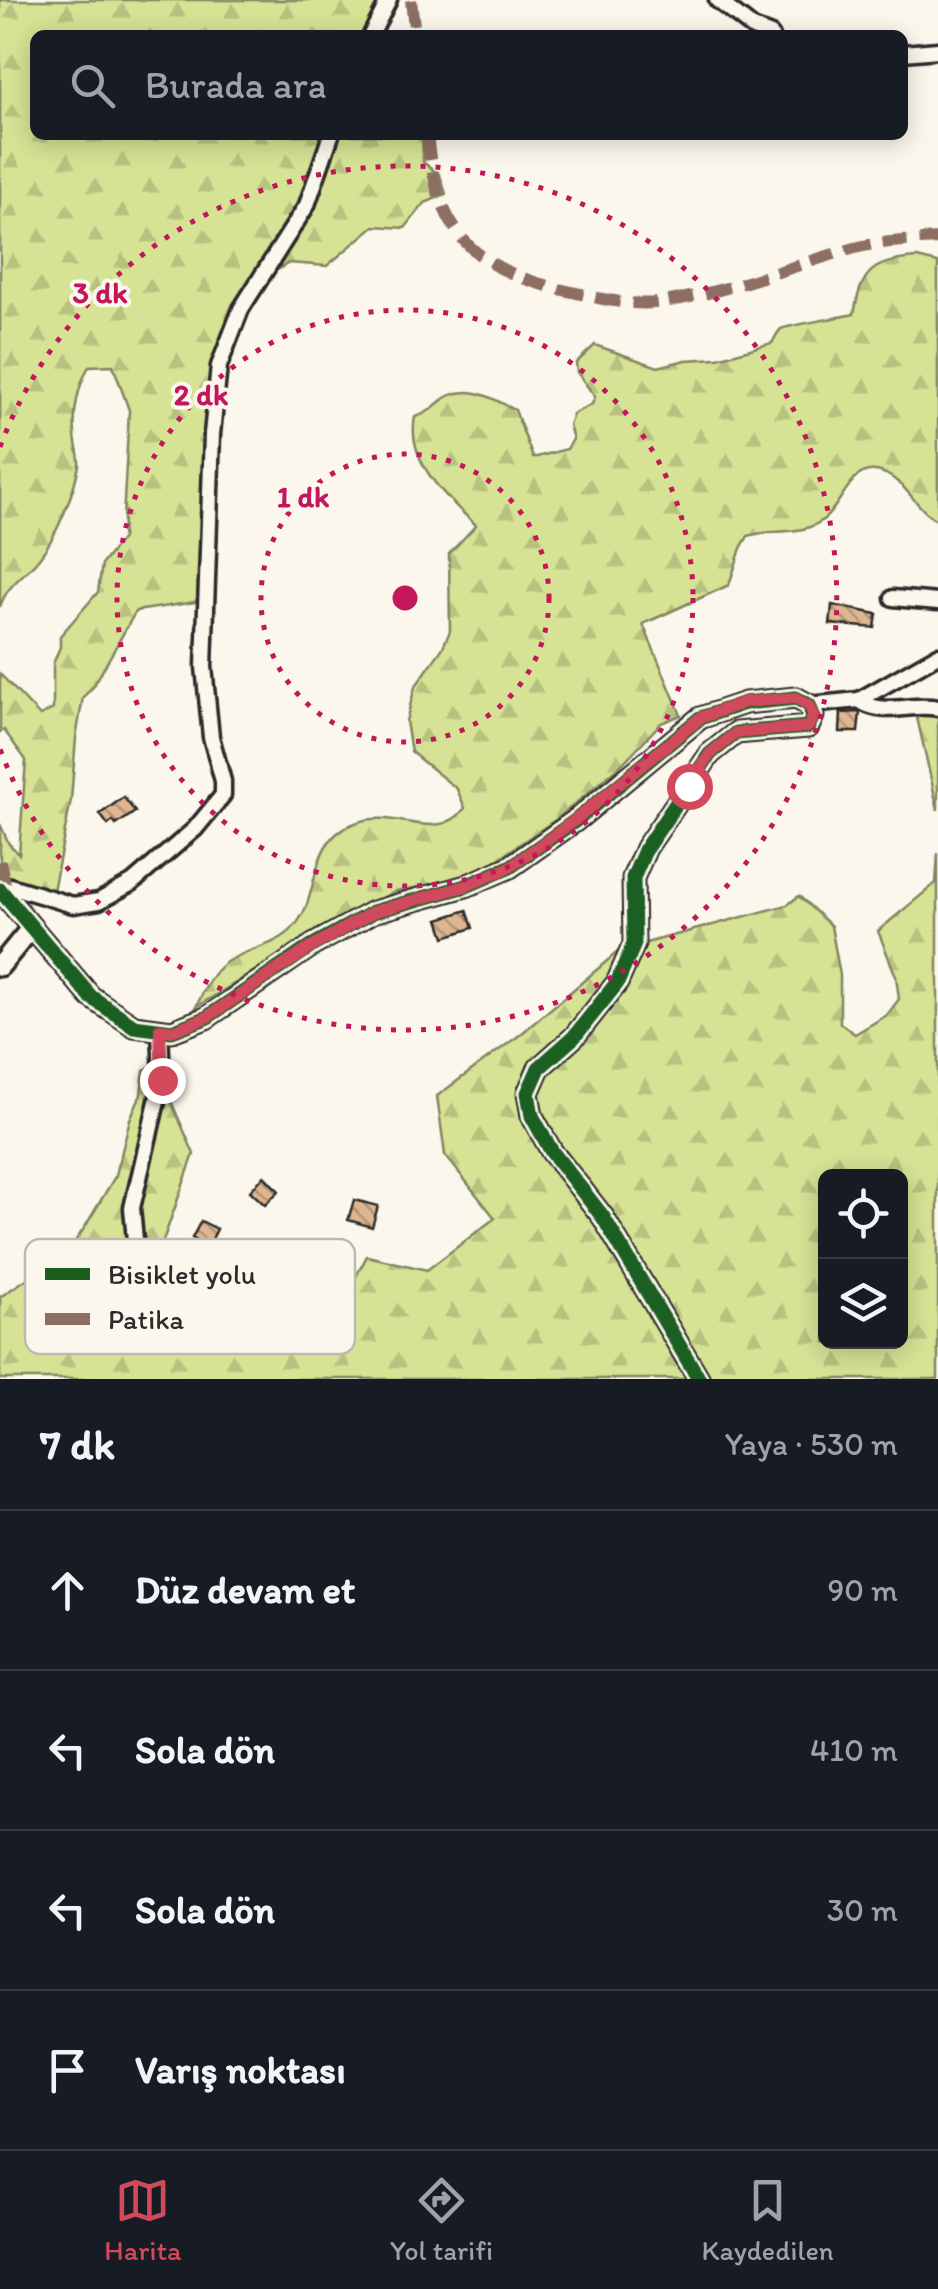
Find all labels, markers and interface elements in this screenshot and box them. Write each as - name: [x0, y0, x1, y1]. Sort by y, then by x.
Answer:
- search box: [30, 30, 908, 140]
- icon: search: [65, 58, 120, 113]
- text: Burada ara: [145, 62, 327, 108]
- text: 3 dk: [73, 274, 127, 311]
- text: 2 dk: [174, 376, 228, 413]
- text: 1 dk: [277, 478, 329, 515]
- centre of rings: [387, 580, 423, 616]
- route start: [667, 764, 713, 810]
- route end: [140, 1058, 186, 1104]
- map controls: [818, 1169, 908, 1349]
- button: locate: [818, 1169, 908, 1259]
- legend: [25, 1239, 355, 1354]
- text: Bisiklet yolu: [108, 1257, 256, 1291]
- button: layers: [818, 1259, 908, 1349]
- text: Patika: [108, 1302, 185, 1336]
- text: 7 dk: [40, 1419, 115, 1470]
- text: Yaya · 530 m: [725, 1425, 898, 1463]
- icon: ahead: [40, 1563, 95, 1618]
- text: Düz devam et: [135, 1567, 355, 1613]
- text: 90 m: [827, 1571, 898, 1609]
- icon: left: [40, 1723, 95, 1778]
- text: Sola dön: [135, 1727, 275, 1773]
- text: 410 m: [810, 1731, 898, 1769]
- icon: left: [40, 1883, 95, 1938]
- text: Sola dön: [135, 1887, 275, 1933]
- text: 30 m: [827, 1891, 898, 1929]
- icon: arrive: [40, 2043, 95, 2098]
- text: Varış noktası: [135, 2047, 346, 2093]
- tab: Harita: [104, 2173, 182, 2267]
- tab: Yol tarifi: [390, 2173, 493, 2267]
- tab: Kaydedilen: [702, 2173, 834, 2267]

